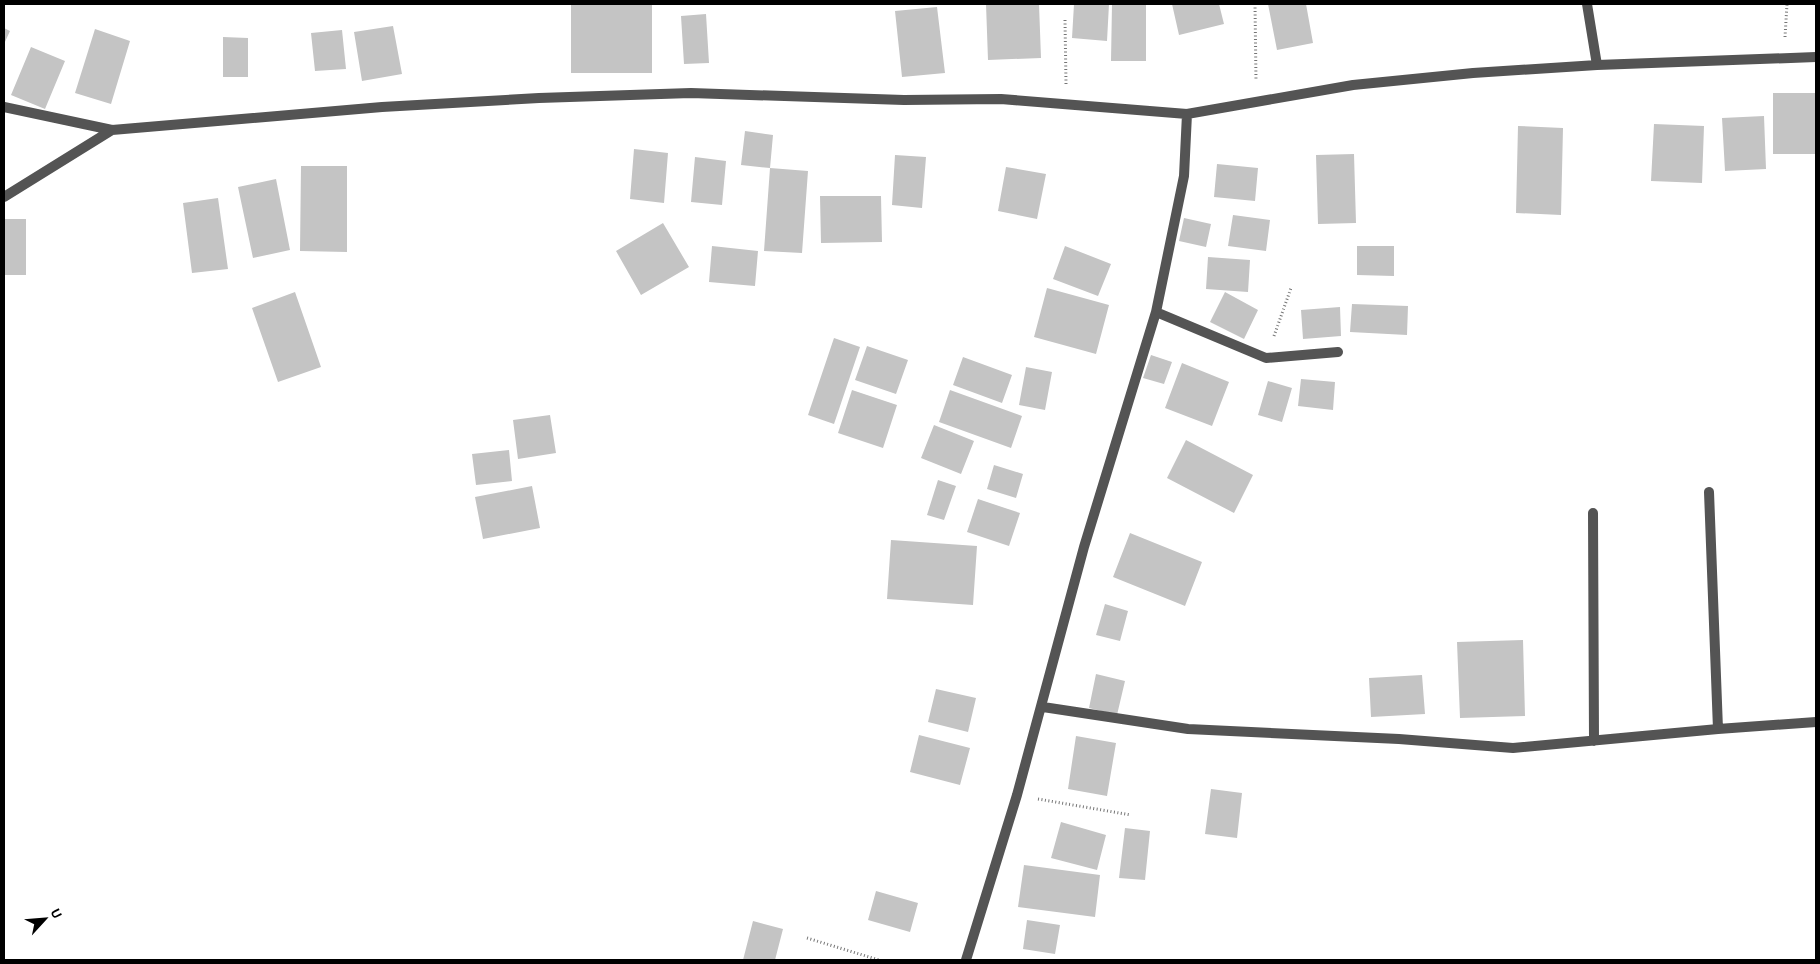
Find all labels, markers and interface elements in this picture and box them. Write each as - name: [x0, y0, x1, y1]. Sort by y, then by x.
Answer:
- north arrow: [20, 894, 70, 944]
- text: U: [48, 907, 64, 921]

